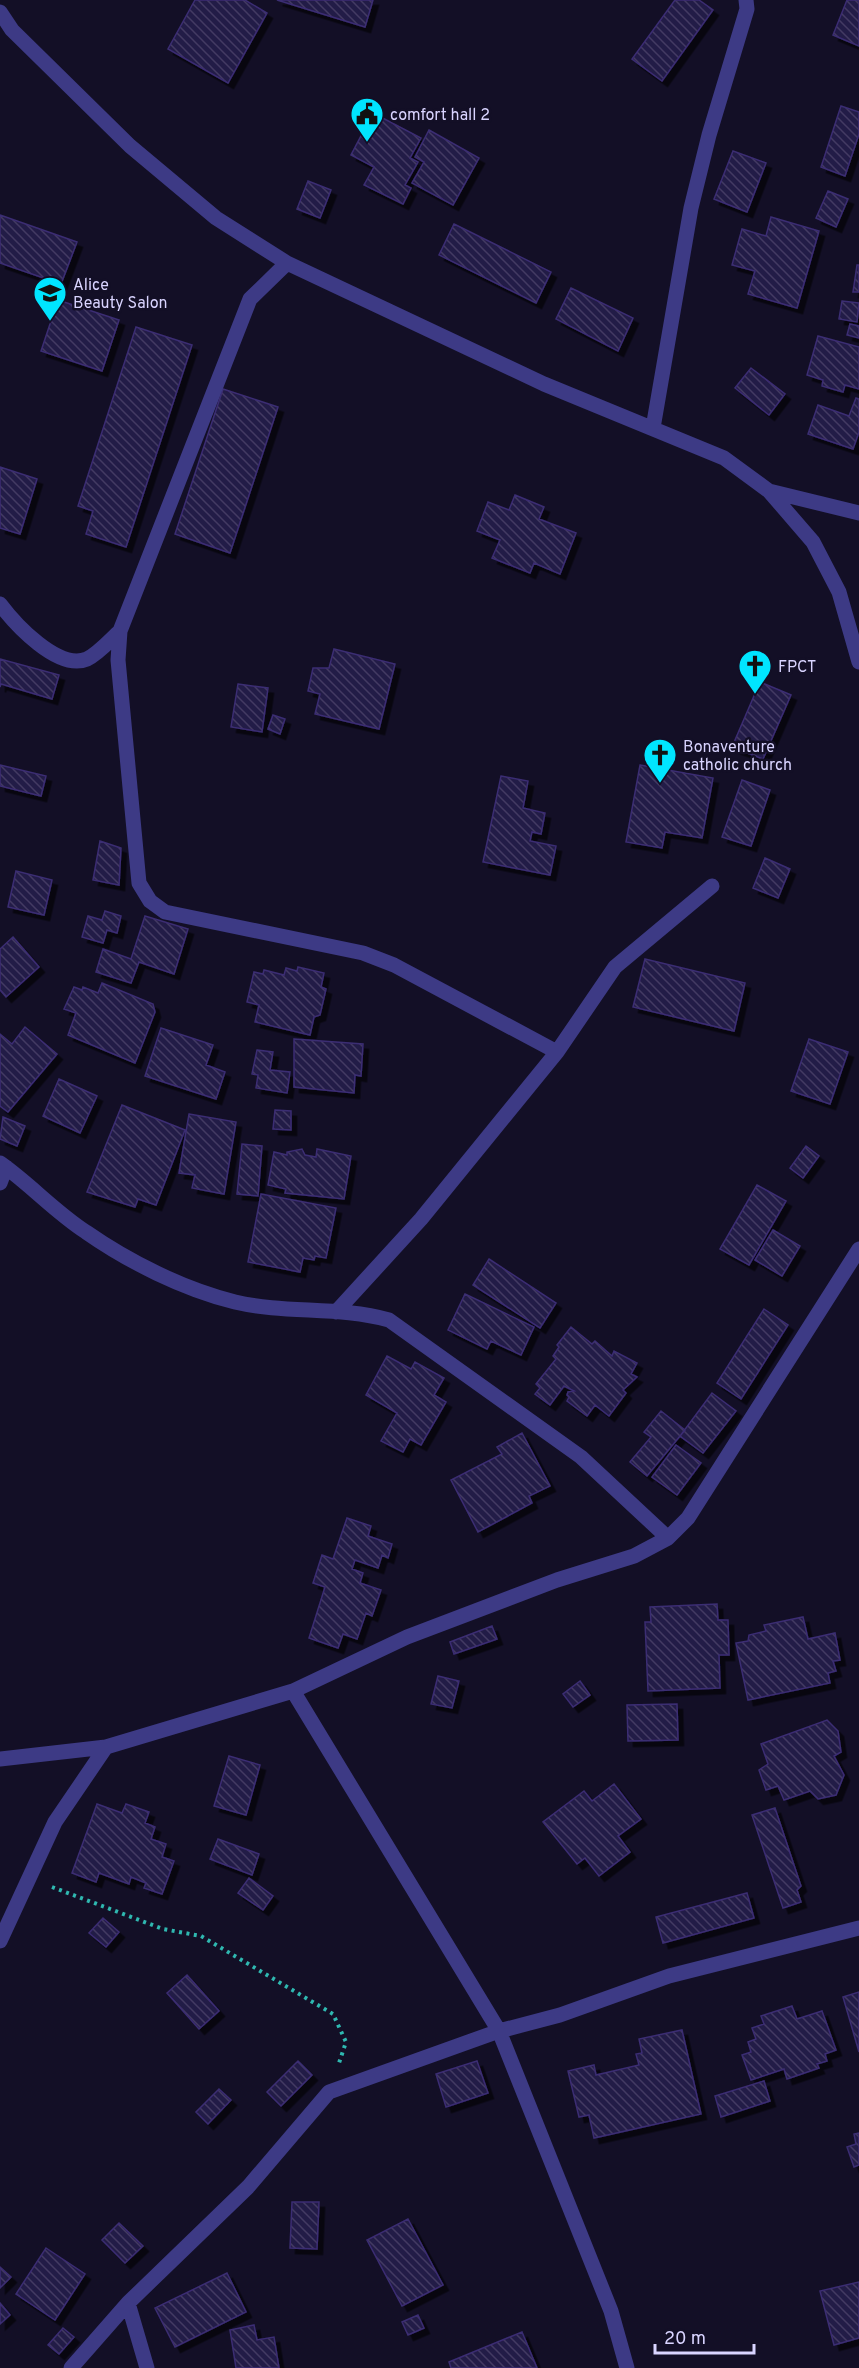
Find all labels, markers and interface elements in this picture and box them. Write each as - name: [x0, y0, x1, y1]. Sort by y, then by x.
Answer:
- public building icon: comfort hall 2: [349, 96, 385, 143]
- place label: comfort hall 2: [390, 106, 490, 126]
- school or university icon: Alice Beauty Salon: [32, 275, 68, 322]
- place label: Alice Beauty Salon: [73, 276, 168, 314]
- church icon: FPCT: [737, 648, 773, 695]
- place label: FPCT: [778, 658, 816, 678]
- church icon: Bonaventure catholic church: [642, 737, 678, 784]
- place label: Bonaventure catholic church: [683, 738, 792, 776]
- scale bar: [655, 2317, 754, 2355]
- text: 20 m: [664, 2328, 706, 2351]

